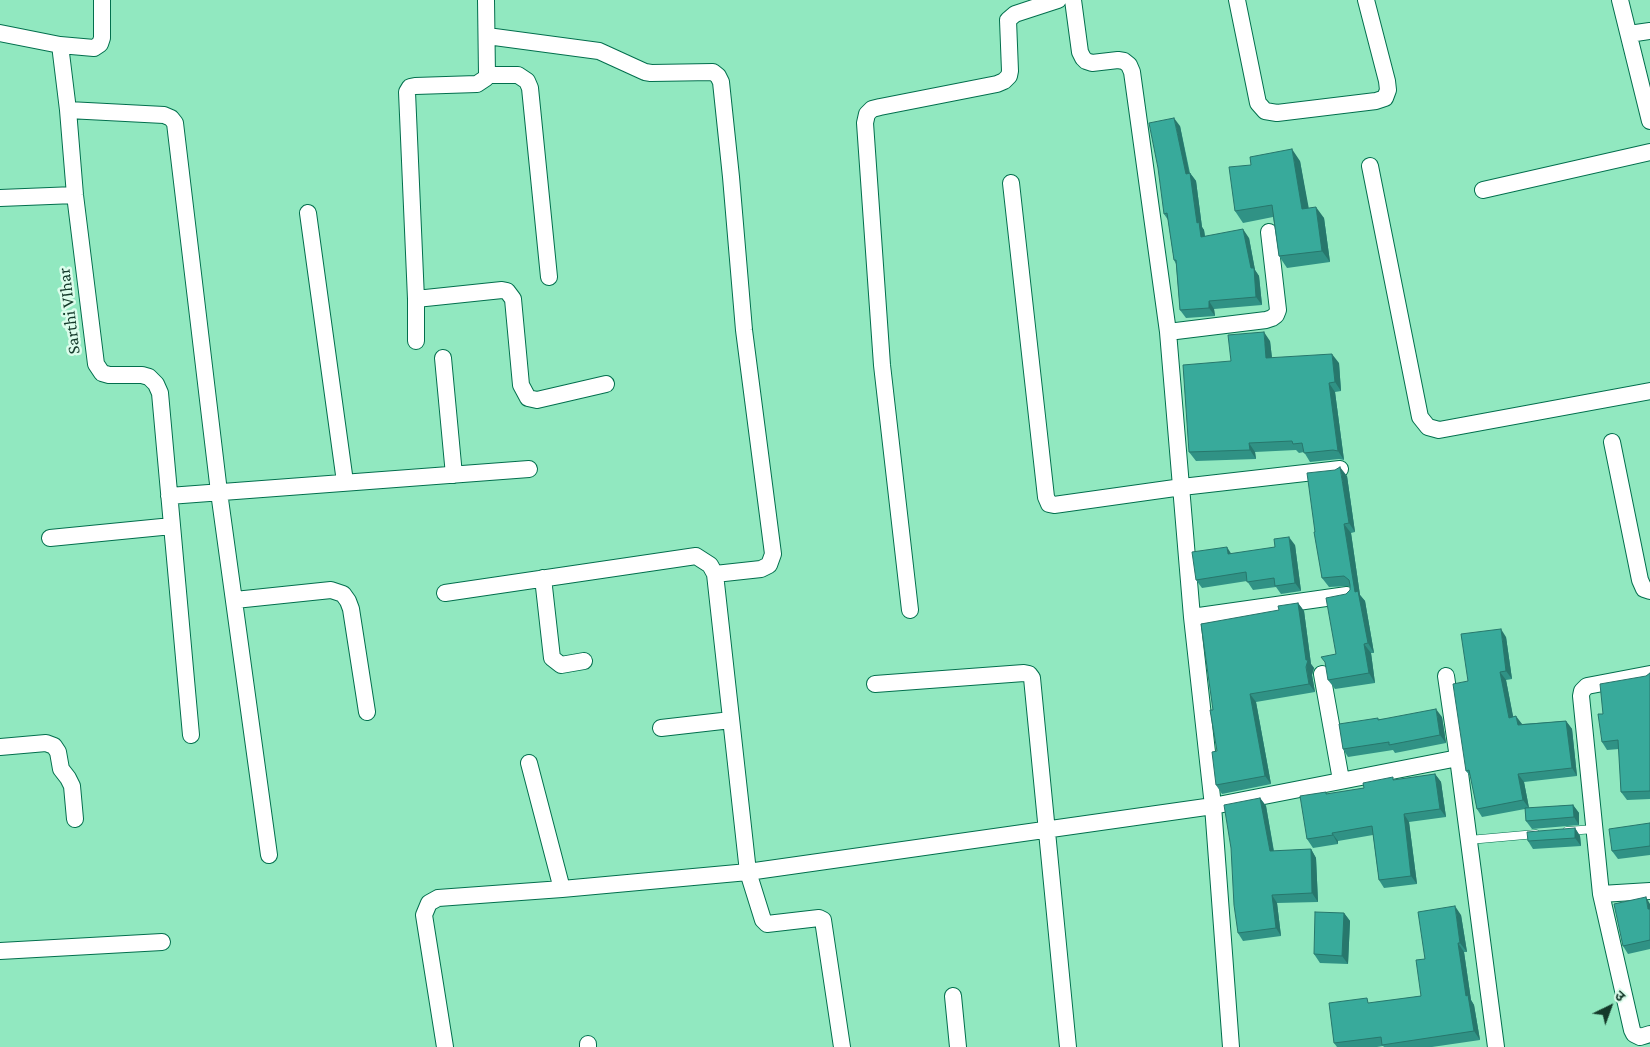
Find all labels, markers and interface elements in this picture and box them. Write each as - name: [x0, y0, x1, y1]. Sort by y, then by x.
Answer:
- street label: Sarthi VIhar: [53, 267, 85, 355]
- north arrow: [1585, 982, 1635, 1032]
- text: उ: [1612, 987, 1628, 1005]

